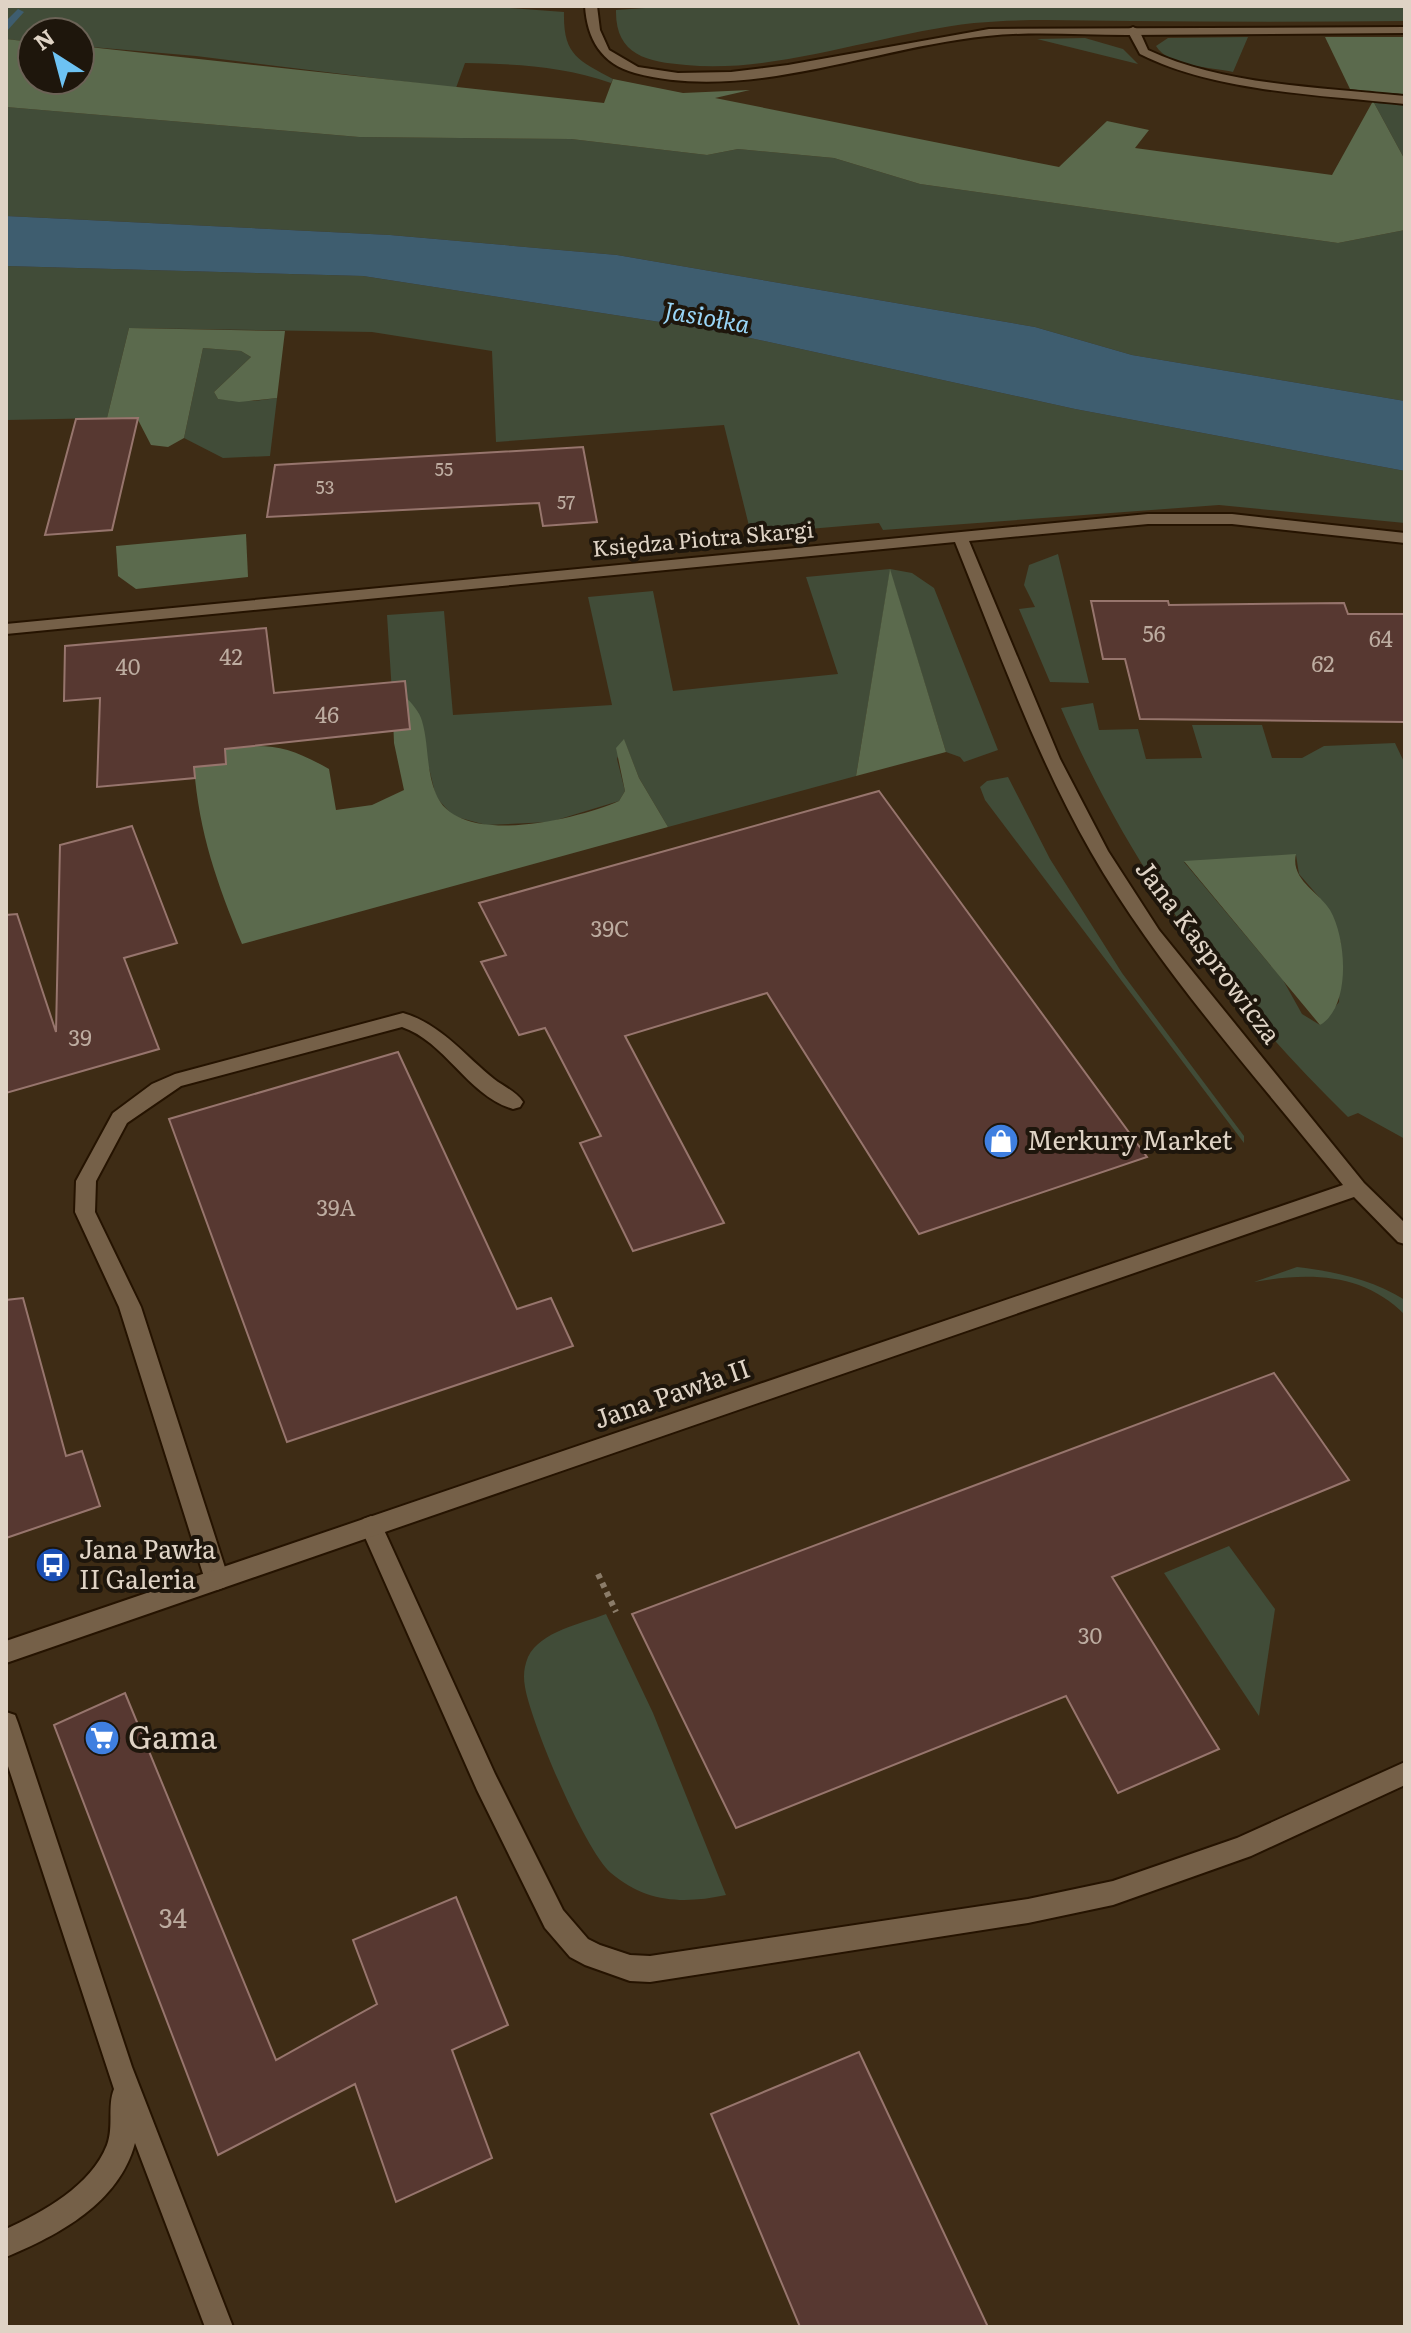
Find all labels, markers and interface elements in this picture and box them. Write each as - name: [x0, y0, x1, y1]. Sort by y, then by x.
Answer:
- north arrow: [16, 16, 96, 96]
- text: N: [26, 20, 61, 57]
- water label: Jasiołka: [662, 291, 753, 340]
- house number: 55: [435, 455, 453, 482]
- house number: 53: [316, 473, 334, 500]
- house number: 57: [557, 488, 575, 515]
- street label: Księdza Piotra Skargi: [591, 511, 815, 564]
- house number: 56: [1143, 616, 1166, 649]
- house number: 64: [1369, 621, 1393, 654]
- house number: 42: [219, 639, 243, 672]
- house number: 62: [1312, 646, 1334, 679]
- house number: 40: [116, 649, 140, 682]
- house number: 46: [315, 697, 339, 730]
- street label: Jana Kasprowicza: [1128, 850, 1292, 1051]
- house number: 39C: [591, 911, 629, 944]
- house number: 39: [68, 1020, 92, 1053]
- place label: Merkury Market: [1027, 1119, 1233, 1158]
- shop icon: Merkury Market: [982, 1122, 1020, 1160]
- house number: 39A: [316, 1190, 356, 1223]
- street label: Jana Pawła II: [588, 1347, 755, 1437]
- place label: Jana Pawła II Galeria: [79, 1528, 216, 1597]
- bus stop icon: Jana Pawła II Galeria: [34, 1546, 72, 1584]
- house number: 30: [1078, 1618, 1102, 1651]
- place label: Gama: [128, 1711, 218, 1759]
- supermarket icon: Gama: [83, 1719, 121, 1757]
- house number: 34: [159, 1897, 187, 1936]

